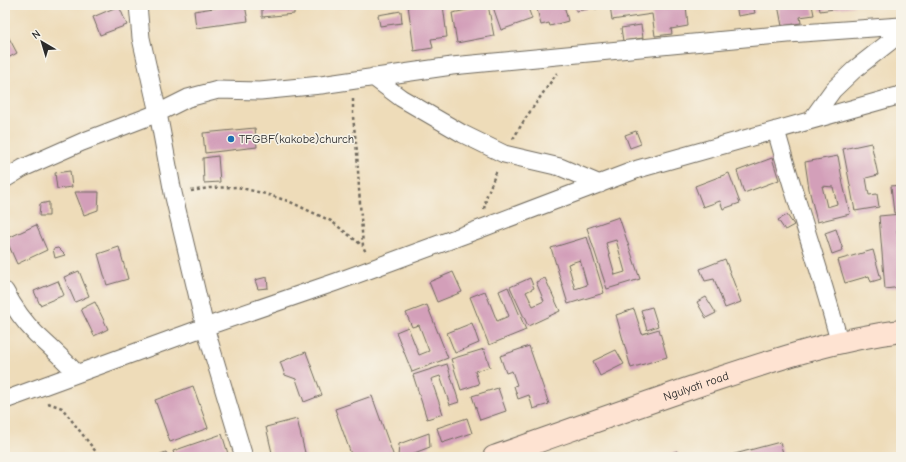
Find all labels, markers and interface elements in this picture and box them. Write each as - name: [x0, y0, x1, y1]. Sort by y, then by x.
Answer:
- north arrow: [22, 22, 62, 62]
- text: N: [29, 27, 43, 42]
- place label: TFGBF(kakobe)church: [239, 132, 354, 146]
- marker: TFGBF(kakobe)church: [226, 134, 236, 144]
- street label: Ngulyati road: [661, 369, 730, 404]

